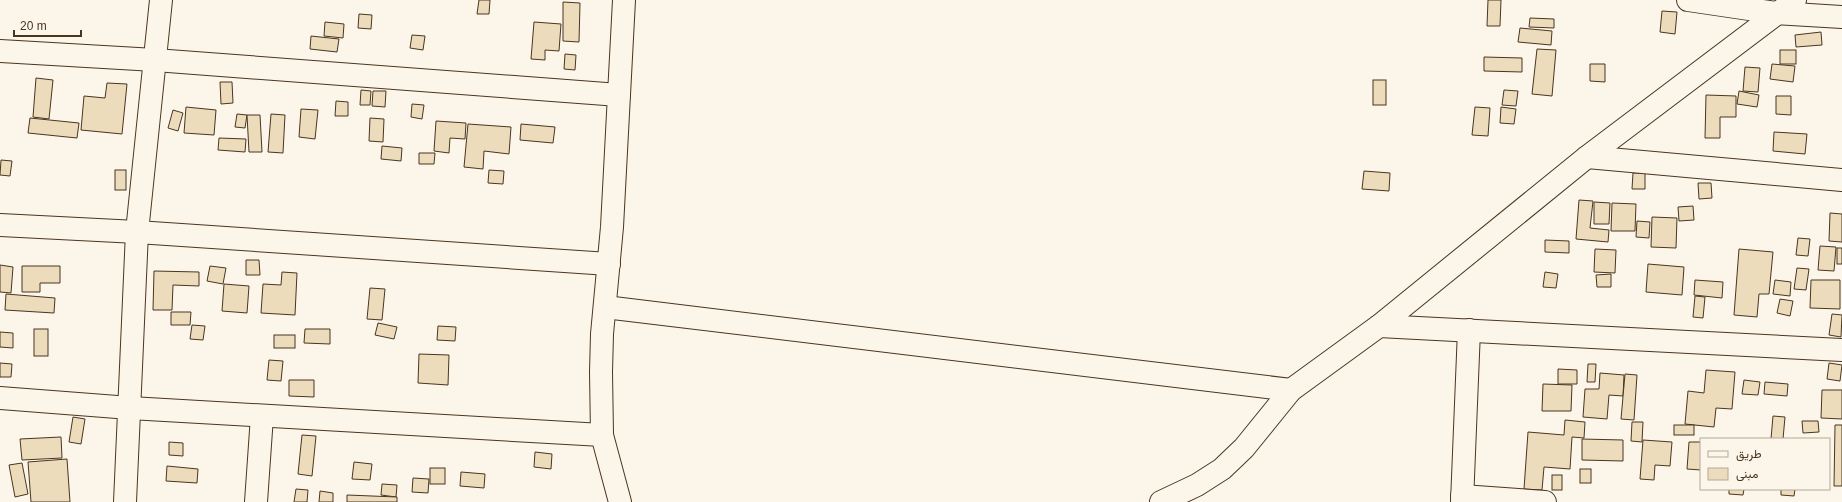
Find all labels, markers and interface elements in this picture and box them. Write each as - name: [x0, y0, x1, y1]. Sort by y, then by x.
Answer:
- scale bar: [14, 12, 81, 38]
- text: 20 m: [20, 19, 47, 33]
- legend: [1700, 438, 1830, 490]
- text: طريق: [1736, 447, 1762, 462]
- text: مبنى: [1736, 467, 1758, 482]

